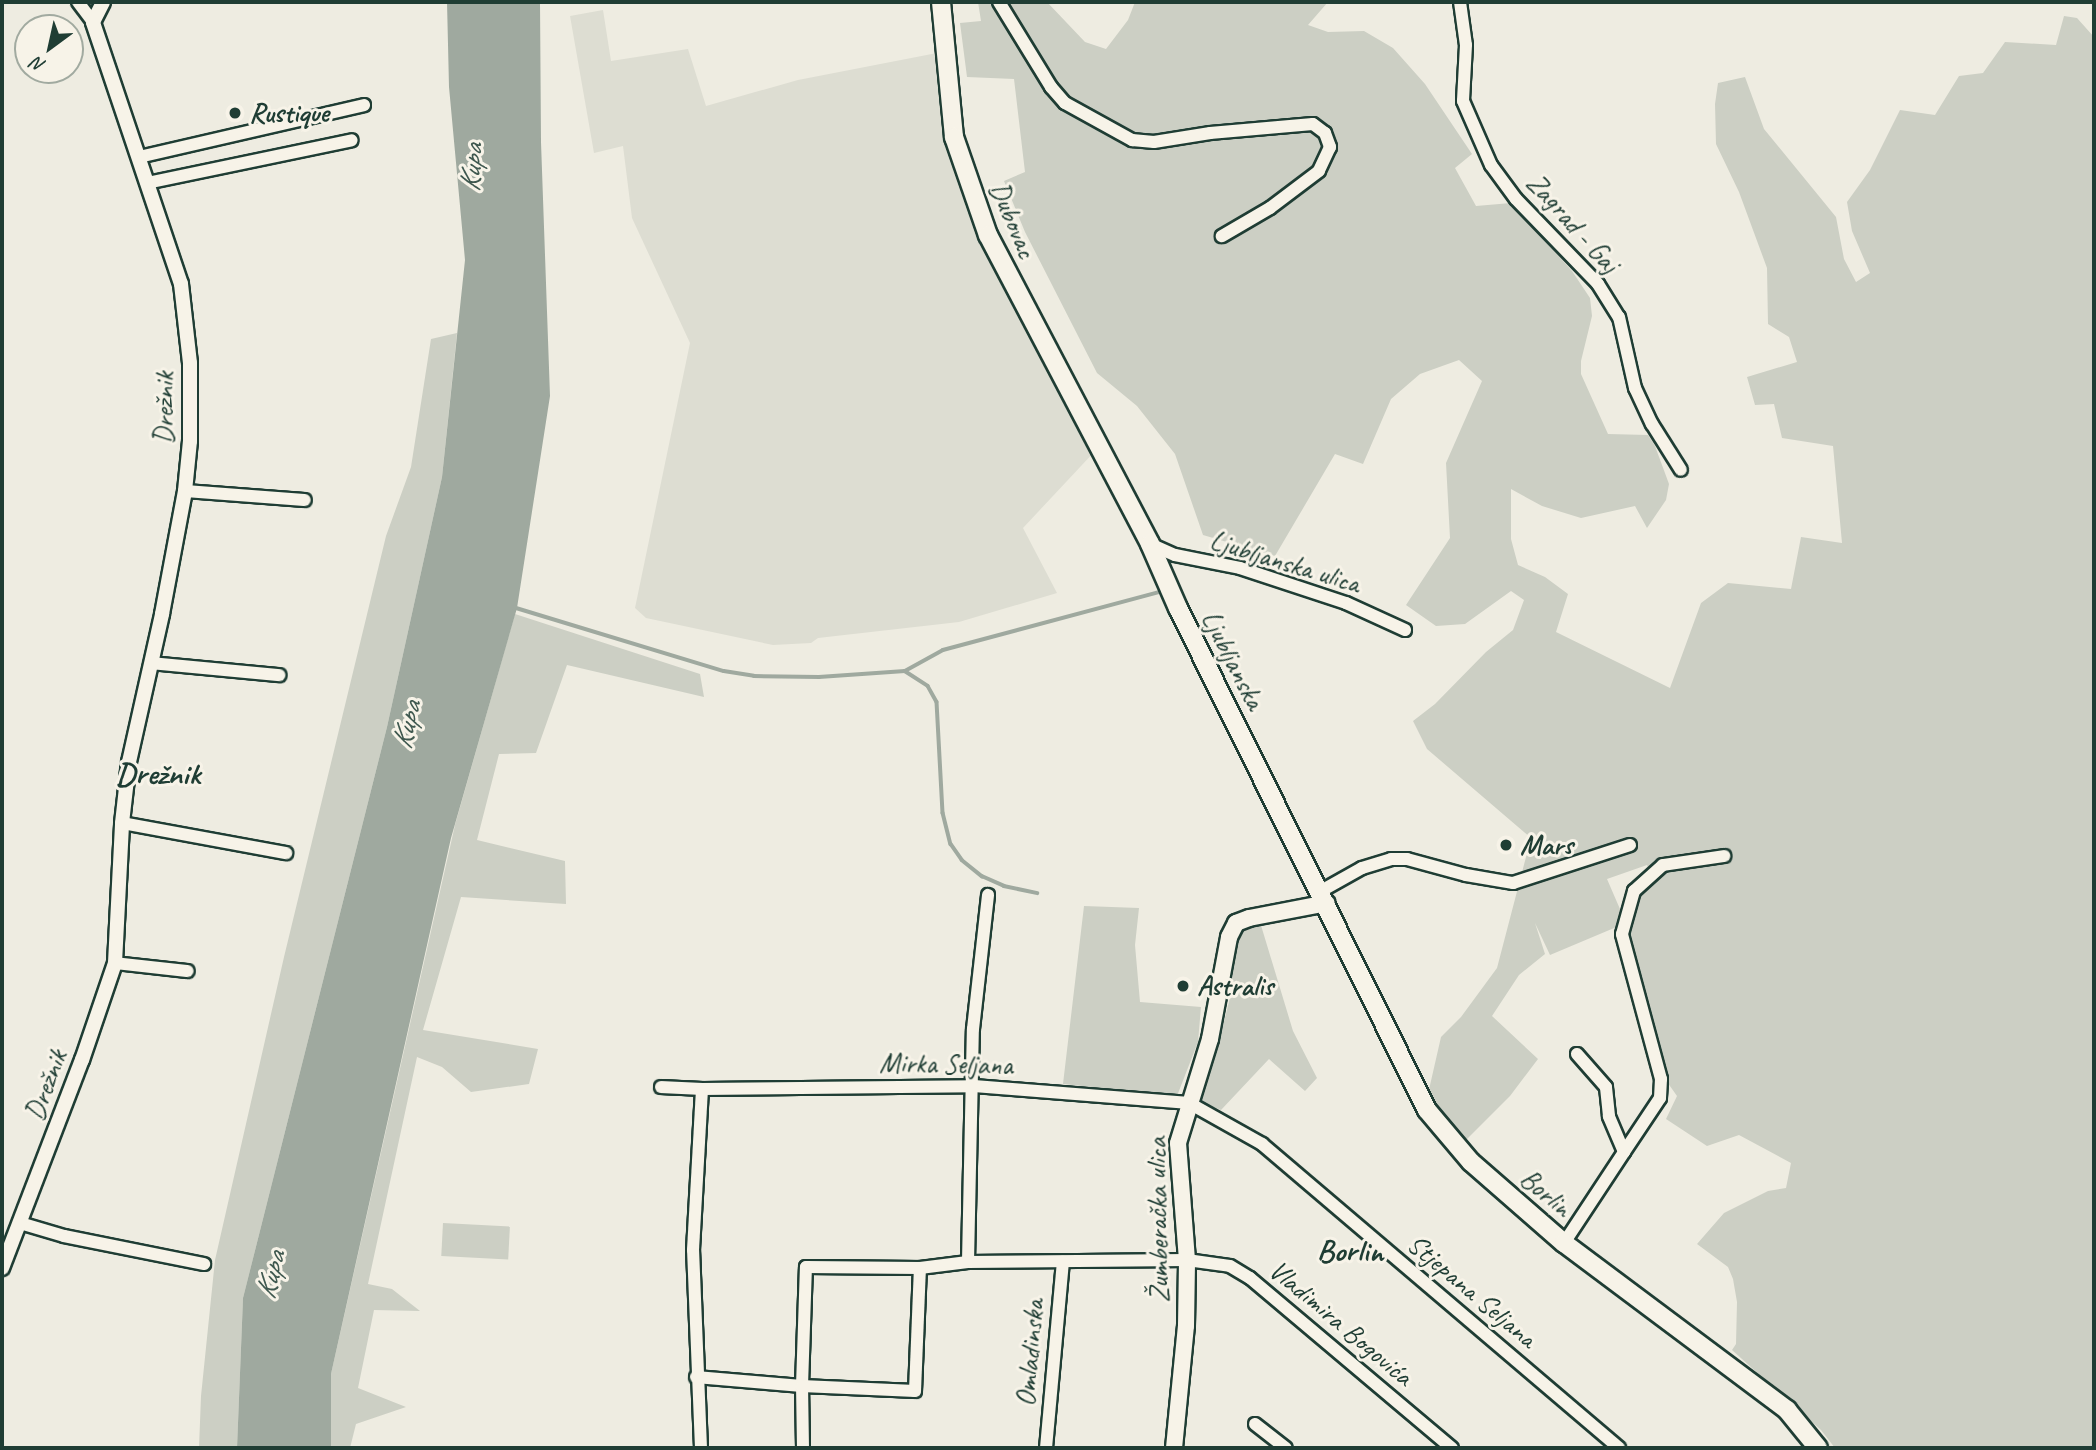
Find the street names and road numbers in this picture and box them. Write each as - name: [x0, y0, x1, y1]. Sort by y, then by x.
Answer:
- street label: Zagrad - Gaj: [1519, 166, 1627, 280]
- street label: Dubovac: [982, 177, 1044, 263]
- street label: Drežnik: [147, 371, 181, 445]
- street label: Ljubljanska ulica: [1206, 523, 1364, 601]
- street label: Ljubljanska: [1194, 605, 1272, 715]
- street label: Drežnik: [17, 1045, 75, 1125]
- street label: Mirka Seljana: [880, 1046, 1012, 1082]
- street label: Žumberačka ulica: [1140, 1137, 1176, 1303]
- street label: Borlin: [1513, 1162, 1579, 1224]
- street label: Stjepana Seljana: [1400, 1227, 1544, 1355]
- street label: Vladimira Bogovića: [1262, 1253, 1420, 1393]
- street label: Omladinska: [1009, 1298, 1051, 1408]

